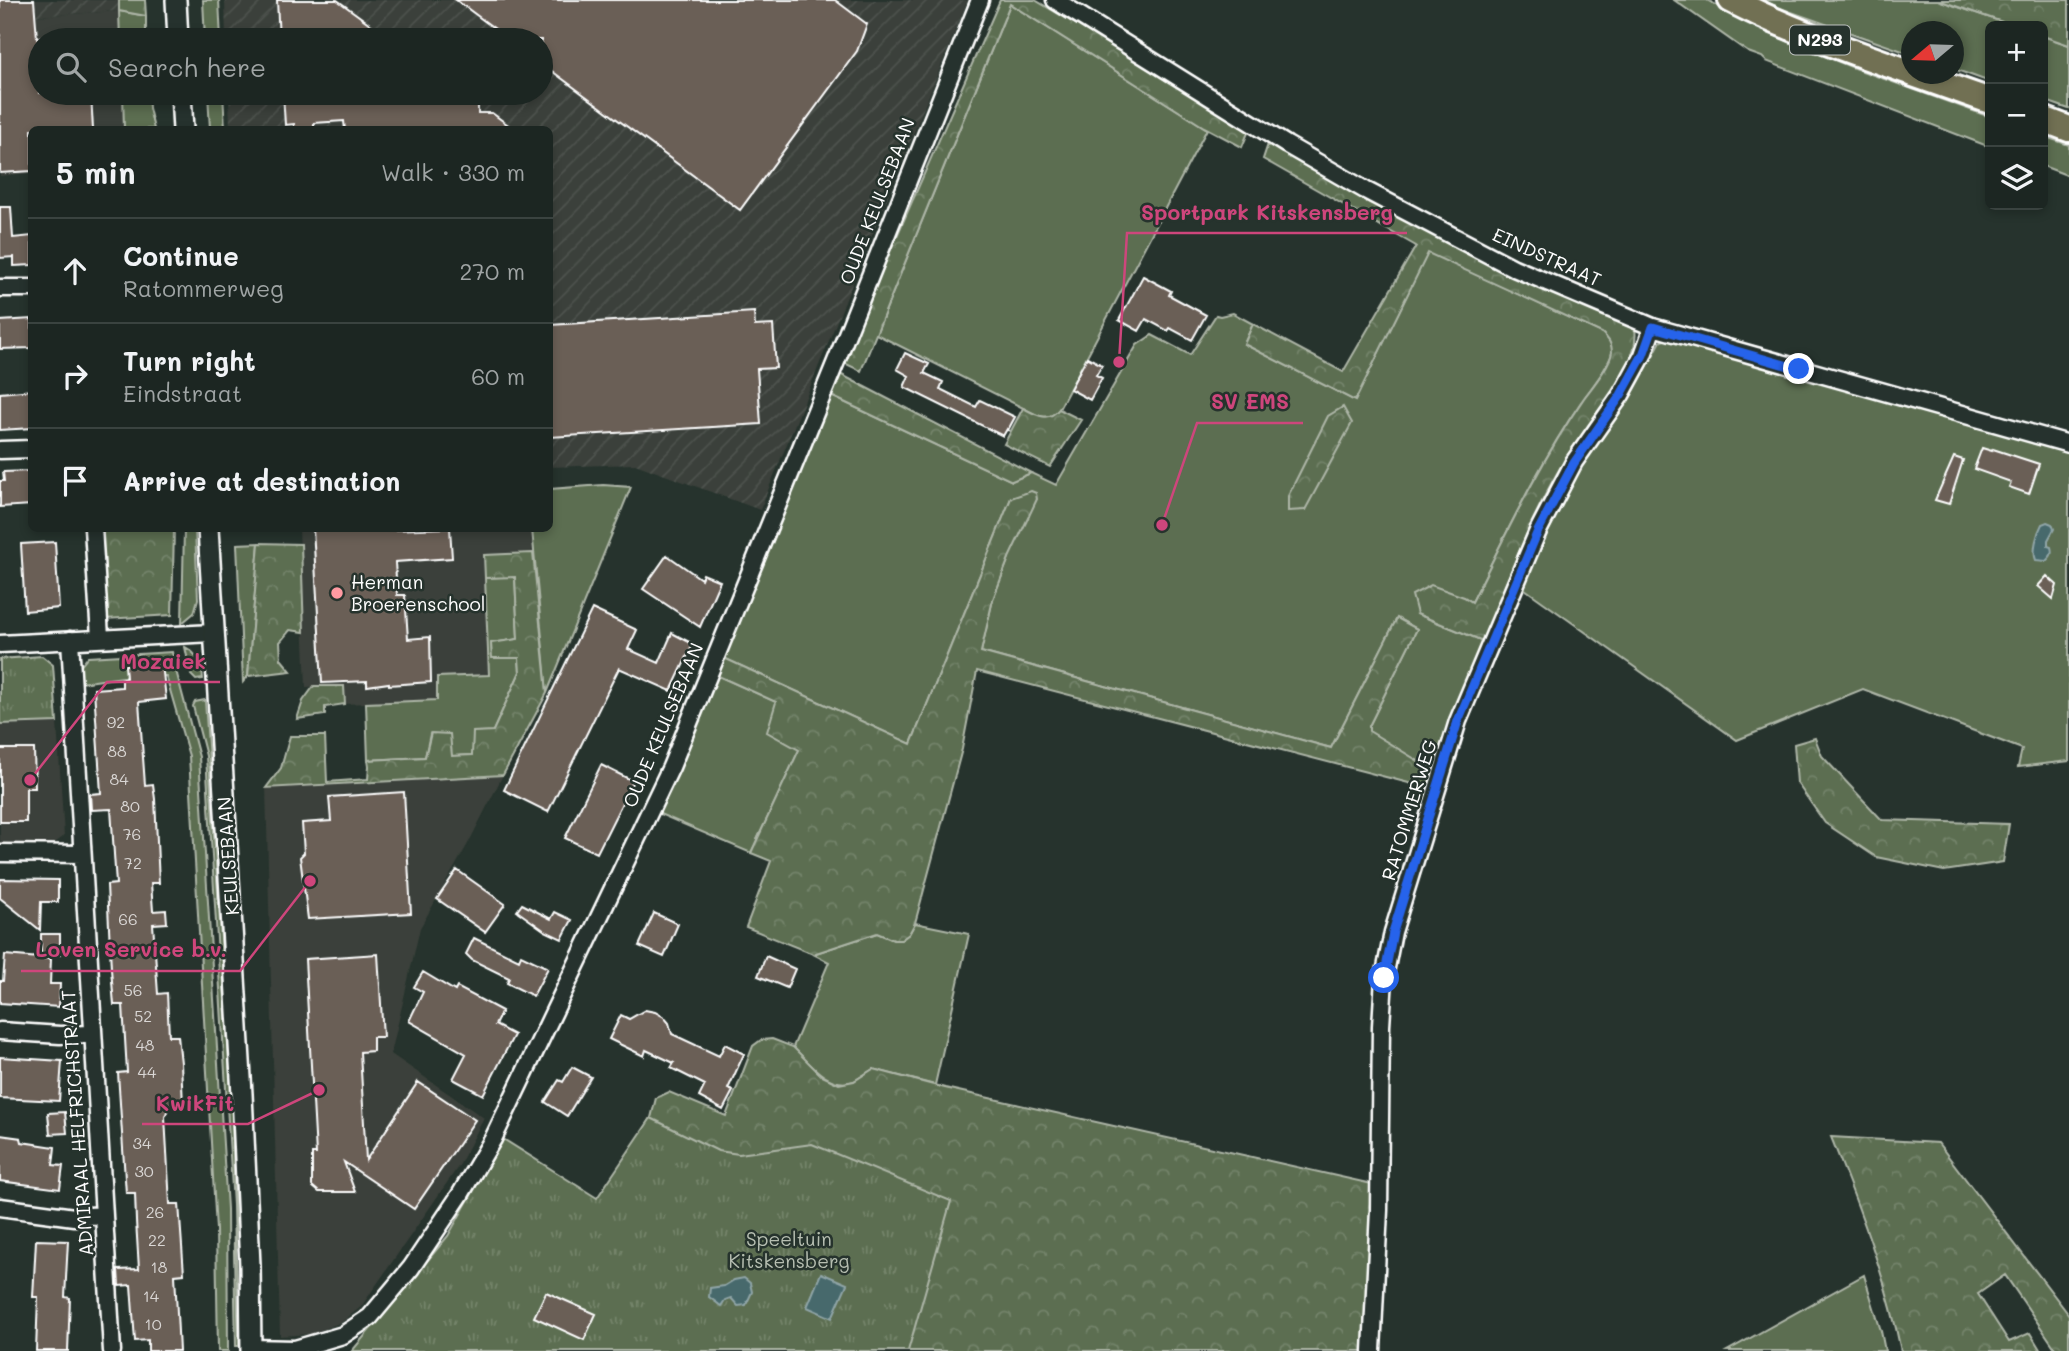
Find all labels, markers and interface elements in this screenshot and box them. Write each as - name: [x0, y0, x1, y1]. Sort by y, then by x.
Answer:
- north arrow: [1901, 21, 1964, 84]
- map controls: [1985, 21, 2048, 210]
- button: +: [1985, 21, 2048, 84]
- road number: N293: [1790, 26, 1850, 55]
- search box: [28, 28, 553, 105]
- icon: search: [52, 48, 90, 86]
- text: Search here: [108, 50, 266, 84]
- button: −: [1985, 84, 2048, 147]
- street label: OUDE KEULSEBAAN: [833, 114, 920, 288]
- button: layers: [1985, 147, 2048, 210]
- text: 5 min: [56, 152, 136, 192]
- text: Walk · 330 m: [381, 157, 525, 187]
- callout: Sportpark Kitskensberg: [1127, 191, 1407, 233]
- text: Sportpark Kitskensberg: [1141, 198, 1393, 225]
- street label: EINDSTRAAT: [1489, 221, 1606, 292]
- text: Continue: [123, 239, 239, 273]
- icon: ahead: [56, 252, 94, 290]
- text: 270 m: [460, 256, 525, 286]
- text: Ratommerweg: [123, 273, 284, 303]
- text: Turn right: [123, 344, 256, 378]
- route end: [1783, 353, 1814, 384]
- icon: right: [56, 357, 94, 395]
- text: 60 m: [471, 361, 525, 391]
- text: Eindstraat: [123, 378, 242, 408]
- callout: SV EMS: [1197, 381, 1303, 423]
- text: SV EMS: [1211, 387, 1289, 414]
- icon: arrive: [56, 462, 94, 500]
- text: Arrive at destination: [123, 464, 400, 498]
- place label: Herman Broerenschool: [351, 569, 486, 616]
- marker: Herman Broerenschool: [329, 585, 345, 601]
- street label: OUDE KEULSEBAAN: [617, 639, 709, 811]
- callout: Mozaiek: [107, 640, 220, 682]
- text: Mozaiek: [120, 647, 206, 674]
- house number: 92: [107, 711, 125, 732]
- street label: RATOMMERWEG: [1375, 736, 1442, 883]
- house number: 88: [107, 740, 127, 761]
- house number: 84: [109, 768, 129, 789]
- house number: 80: [120, 795, 140, 816]
- street label: KEULSEBAAN: [211, 796, 244, 916]
- house number: 76: [123, 823, 141, 844]
- house number: 72: [124, 852, 142, 873]
- house number: 66: [118, 908, 138, 929]
- callout: Loven Service b.v.: [21, 929, 240, 971]
- text: Loven Service b.v.: [35, 935, 227, 962]
- route start: [1368, 962, 1399, 993]
- house number: 56: [124, 979, 143, 1000]
- street label: ADMIRAAL HELFRICHSTRAAT: [55, 989, 98, 1257]
- house number: 52: [134, 1005, 152, 1026]
- house number: 48: [135, 1034, 155, 1055]
- house number: 44: [138, 1061, 157, 1082]
- callout: KwikFit: [142, 1082, 248, 1124]
- text: KwikFit: [156, 1089, 234, 1116]
- house number: 34: [133, 1132, 152, 1153]
- house number: 30: [134, 1160, 154, 1181]
- house number: 26: [146, 1201, 164, 1222]
- park label: Speeltuin Kitskensberg: [729, 1226, 849, 1273]
- house number: 22: [148, 1229, 166, 1250]
- house number: 18: [151, 1256, 168, 1277]
- house number: 14: [143, 1285, 160, 1306]
- house number: 10: [144, 1313, 162, 1334]

